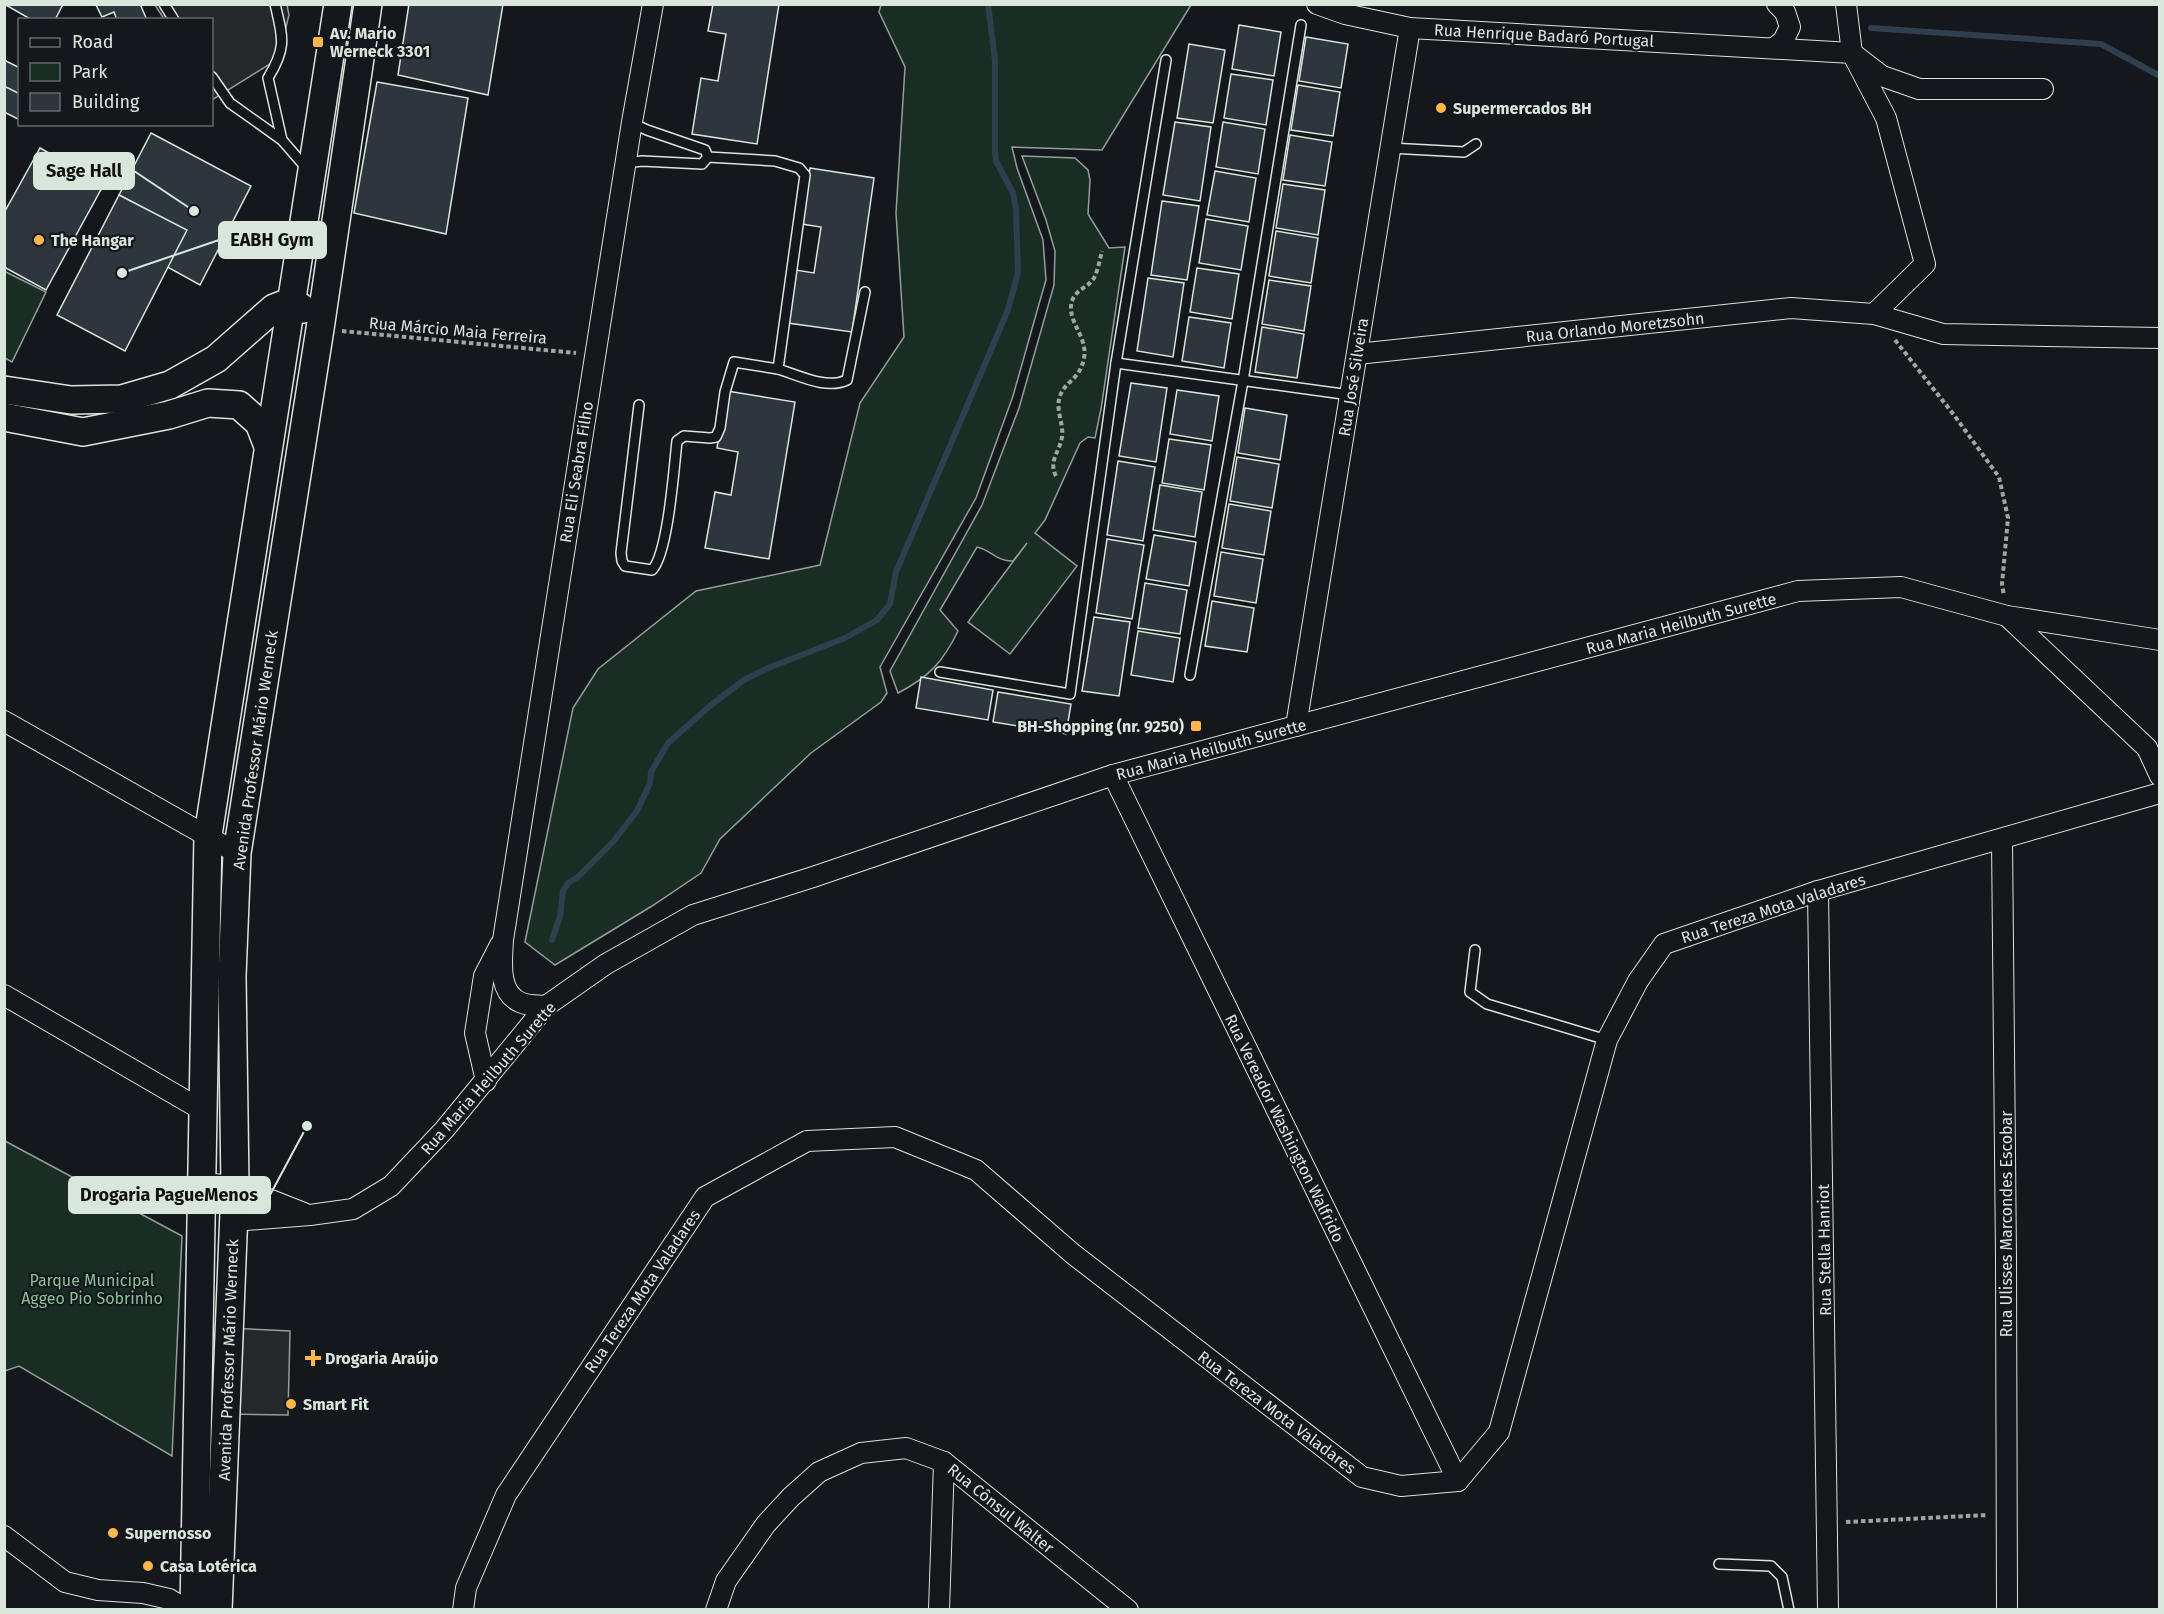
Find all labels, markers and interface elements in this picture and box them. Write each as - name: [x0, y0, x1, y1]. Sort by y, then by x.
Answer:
- legend: [18, 18, 213, 126]
- street label: Rua Henrique Badaró Portugal: [1434, 20, 1655, 51]
- place label: Av. Mario Werneck 3301: [329, 24, 430, 61]
- text: Road: [72, 31, 114, 53]
- marker: Av. Mario Werneck 3301: [311, 35, 325, 49]
- text: Park: [72, 61, 108, 83]
- text: Building: [72, 91, 140, 113]
- place label: Supermercados BH: [1453, 99, 1592, 118]
- marker: Supermercados BH: [1434, 101, 1448, 115]
- callout: Sage Hall: [34, 153, 134, 189]
- text: Sage Hall: [46, 160, 123, 182]
- callout: EABH Gym: [219, 222, 326, 258]
- text: EABH Gym: [230, 229, 314, 251]
- place label: The Hangar: [51, 231, 134, 250]
- marker: The Hangar: [32, 233, 46, 247]
- street label: Rua Orlando Moretzsohn: [1525, 309, 1705, 346]
- street label: Rua Márcio Maia Ferreira: [368, 313, 548, 348]
- street label: Rua José Silveira: [1335, 316, 1372, 438]
- street label: Rua Eli Seabra Filho: [556, 400, 597, 544]
- street label: Rua Maria Heilbuth Surette: [1584, 589, 1778, 658]
- street label: Avenida Professor Mário Werneck: [229, 628, 282, 871]
- street label: Rua Maria Heilbuth Surette: [1114, 715, 1308, 784]
- place label: BH-Shopping (nr. 9250): [1017, 717, 1184, 736]
- marker: BH-Shopping (nr. 9250): [1189, 719, 1203, 733]
- street label: Rua Tereza Mota Valadares: [1679, 870, 1868, 947]
- street label: Rua Maria Heilbuth Surette: [417, 998, 560, 1159]
- street label: Rua Vereador Washington Walfrido: [1221, 1011, 1348, 1245]
- street label: Rua Ulisses Marcondes Escobar: [1997, 1110, 2016, 1337]
- callout: Drogaria PagueMenos: [69, 1177, 270, 1213]
- text: Drogaria PagueMenos: [80, 1184, 258, 1206]
- street label: Rua Stella Hanriot: [1814, 1184, 1835, 1316]
- street label: Rua Tereza Mota Valadares: [581, 1206, 704, 1376]
- street label: Avenida Professor Mário Werneck: [215, 1238, 242, 1481]
- park label: Parque Municipal Aggeo Pio Sobrinho: [21, 1271, 163, 1308]
- street label: Rua Tereza Mota Valadares: [1194, 1347, 1359, 1478]
- place label: Drogaria Araújo: [325, 1349, 438, 1368]
- marker: Drogaria Araújo: [306, 1351, 320, 1365]
- place label: Smart Fit: [303, 1395, 370, 1414]
- marker: Smart Fit: [284, 1397, 298, 1411]
- street label: Rua Cônsul Walter: [944, 1460, 1058, 1558]
- place label: Supernosso: [125, 1524, 211, 1543]
- marker: Supernosso: [106, 1526, 120, 1540]
- place label: Casa Lotérica: [160, 1557, 257, 1576]
- marker: Casa Lotérica: [141, 1559, 155, 1573]

